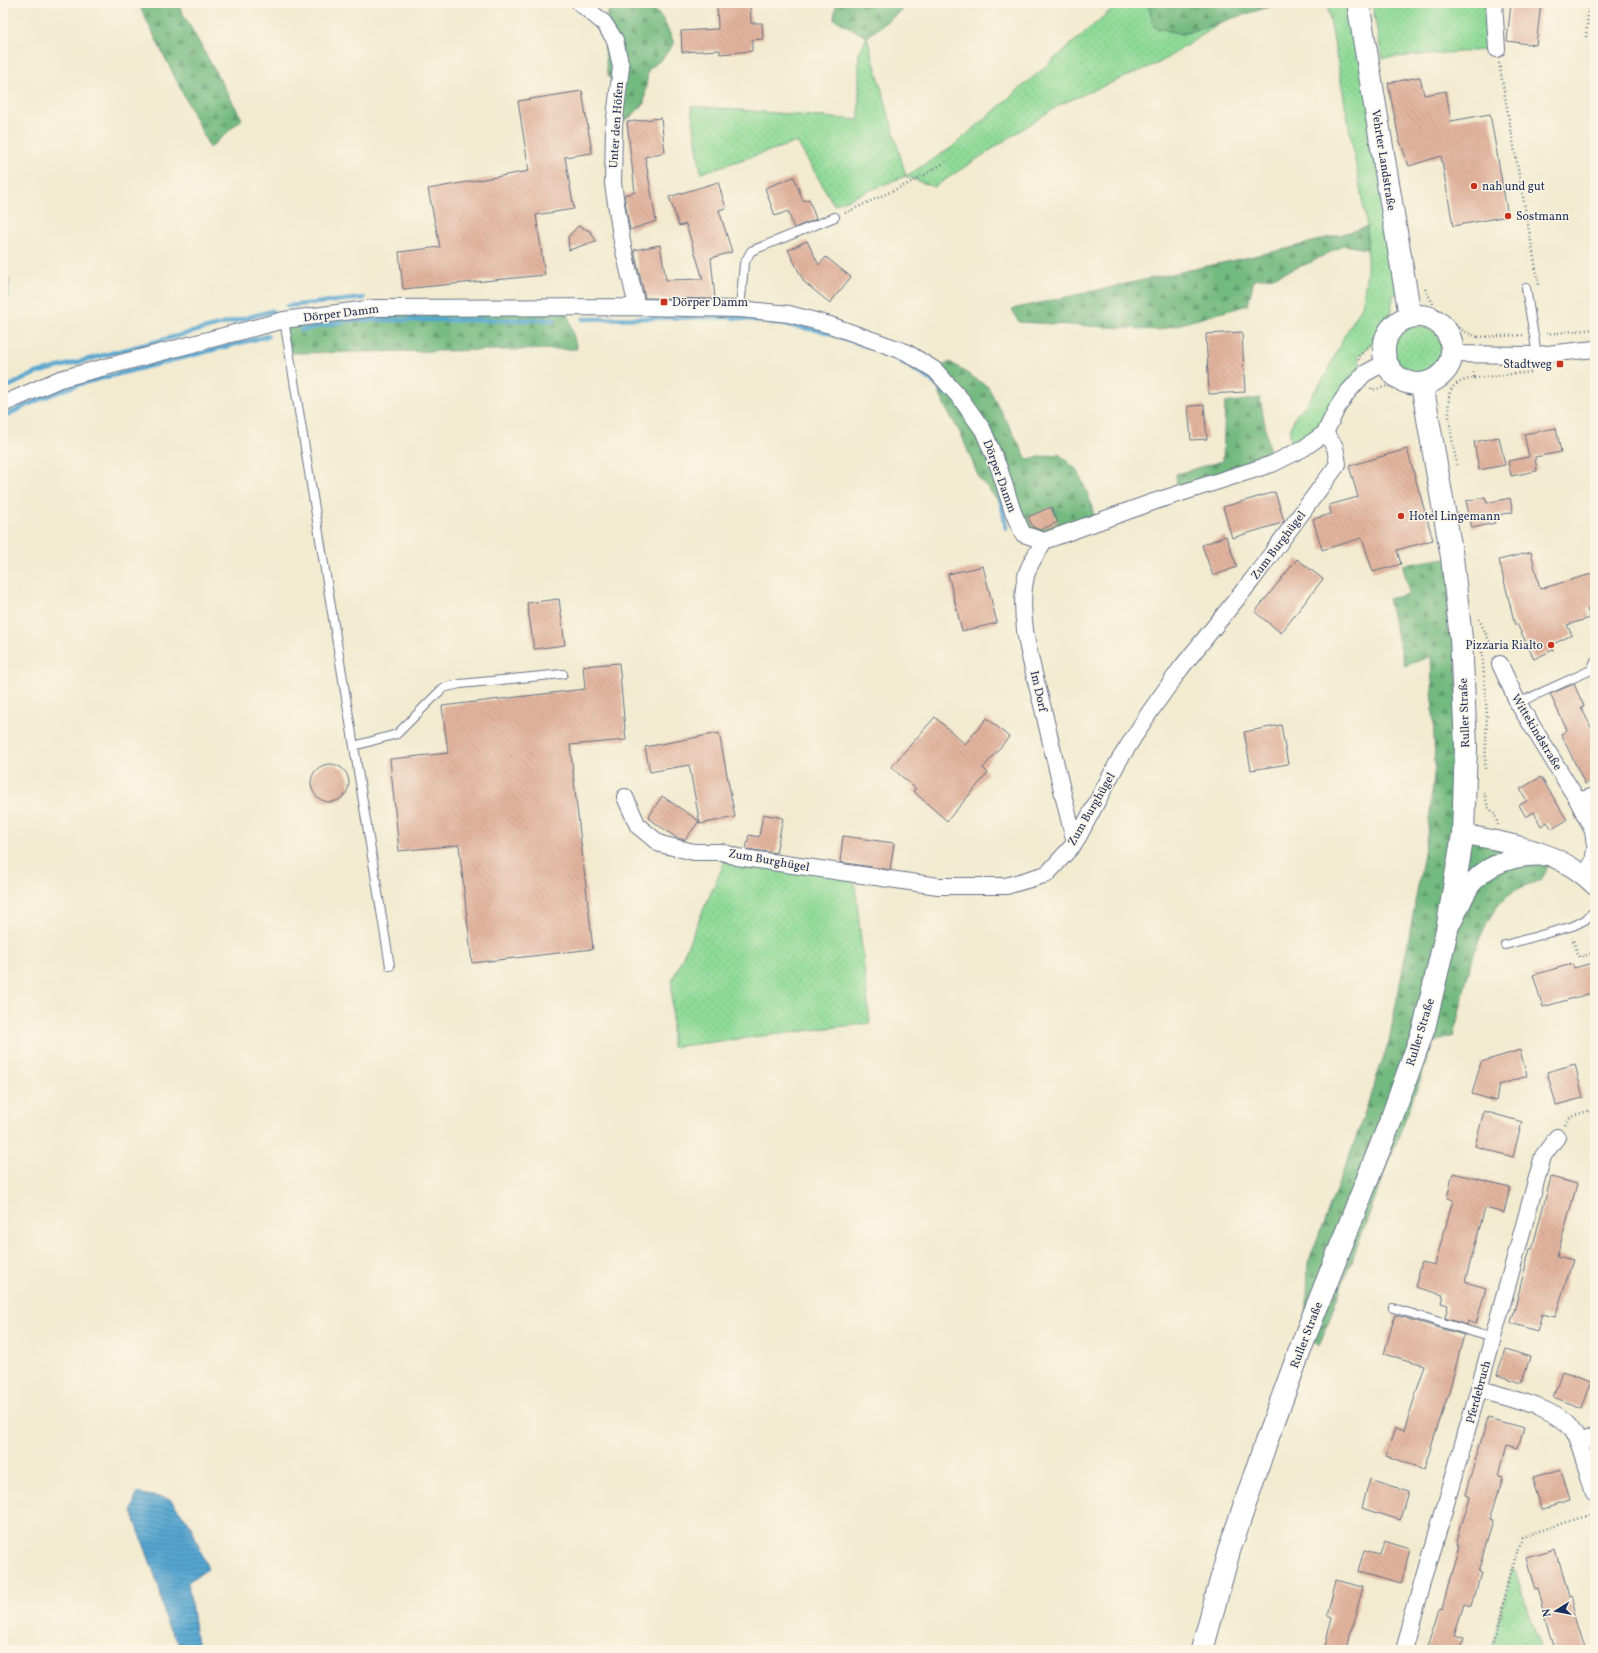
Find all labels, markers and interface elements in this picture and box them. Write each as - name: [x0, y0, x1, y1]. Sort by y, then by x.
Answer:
- street label: Unter den Höfen: [606, 81, 628, 169]
- street label: Vehrter Landstraße: [1367, 109, 1399, 212]
- place label: nah und gut: [1482, 179, 1545, 195]
- marker: nah und gut: [1469, 181, 1479, 191]
- place label: Sostmann: [1516, 209, 1569, 225]
- marker: Sostmann: [1503, 211, 1513, 221]
- place label: Dörper Damm: [672, 295, 749, 311]
- marker: Dörper Damm: [659, 297, 669, 307]
- street label: Dörper Damm: [302, 301, 380, 327]
- place label: Stadtweg: [1503, 357, 1552, 373]
- marker: Stadtweg: [1555, 359, 1565, 369]
- street label: Dörper Damm: [979, 438, 1020, 515]
- street label: Zum Burghügel: [1248, 508, 1310, 583]
- place label: Hotel Lingemann: [1409, 509, 1500, 525]
- marker: Hotel Lingemann: [1396, 511, 1406, 521]
- place label: Pizzaria Rialto: [1466, 638, 1543, 654]
- marker: Pizzaria Rialto: [1546, 640, 1556, 650]
- street label: Im Dorf: [1026, 669, 1051, 715]
- street label: Ruller Straße: [1456, 677, 1474, 748]
- street label: Wittekindstraße: [1507, 691, 1565, 774]
- street label: Zum Burghügel: [1064, 770, 1120, 849]
- street label: Zum Burghügel: [727, 846, 811, 876]
- street label: Ruller Straße: [1403, 996, 1439, 1068]
- street label: Ruller Straße: [1287, 1300, 1327, 1371]
- street label: Pferdebruch: [1463, 1359, 1495, 1426]
- north arrow: [1536, 1591, 1576, 1631]
- text: N: [1540, 1607, 1556, 1618]

